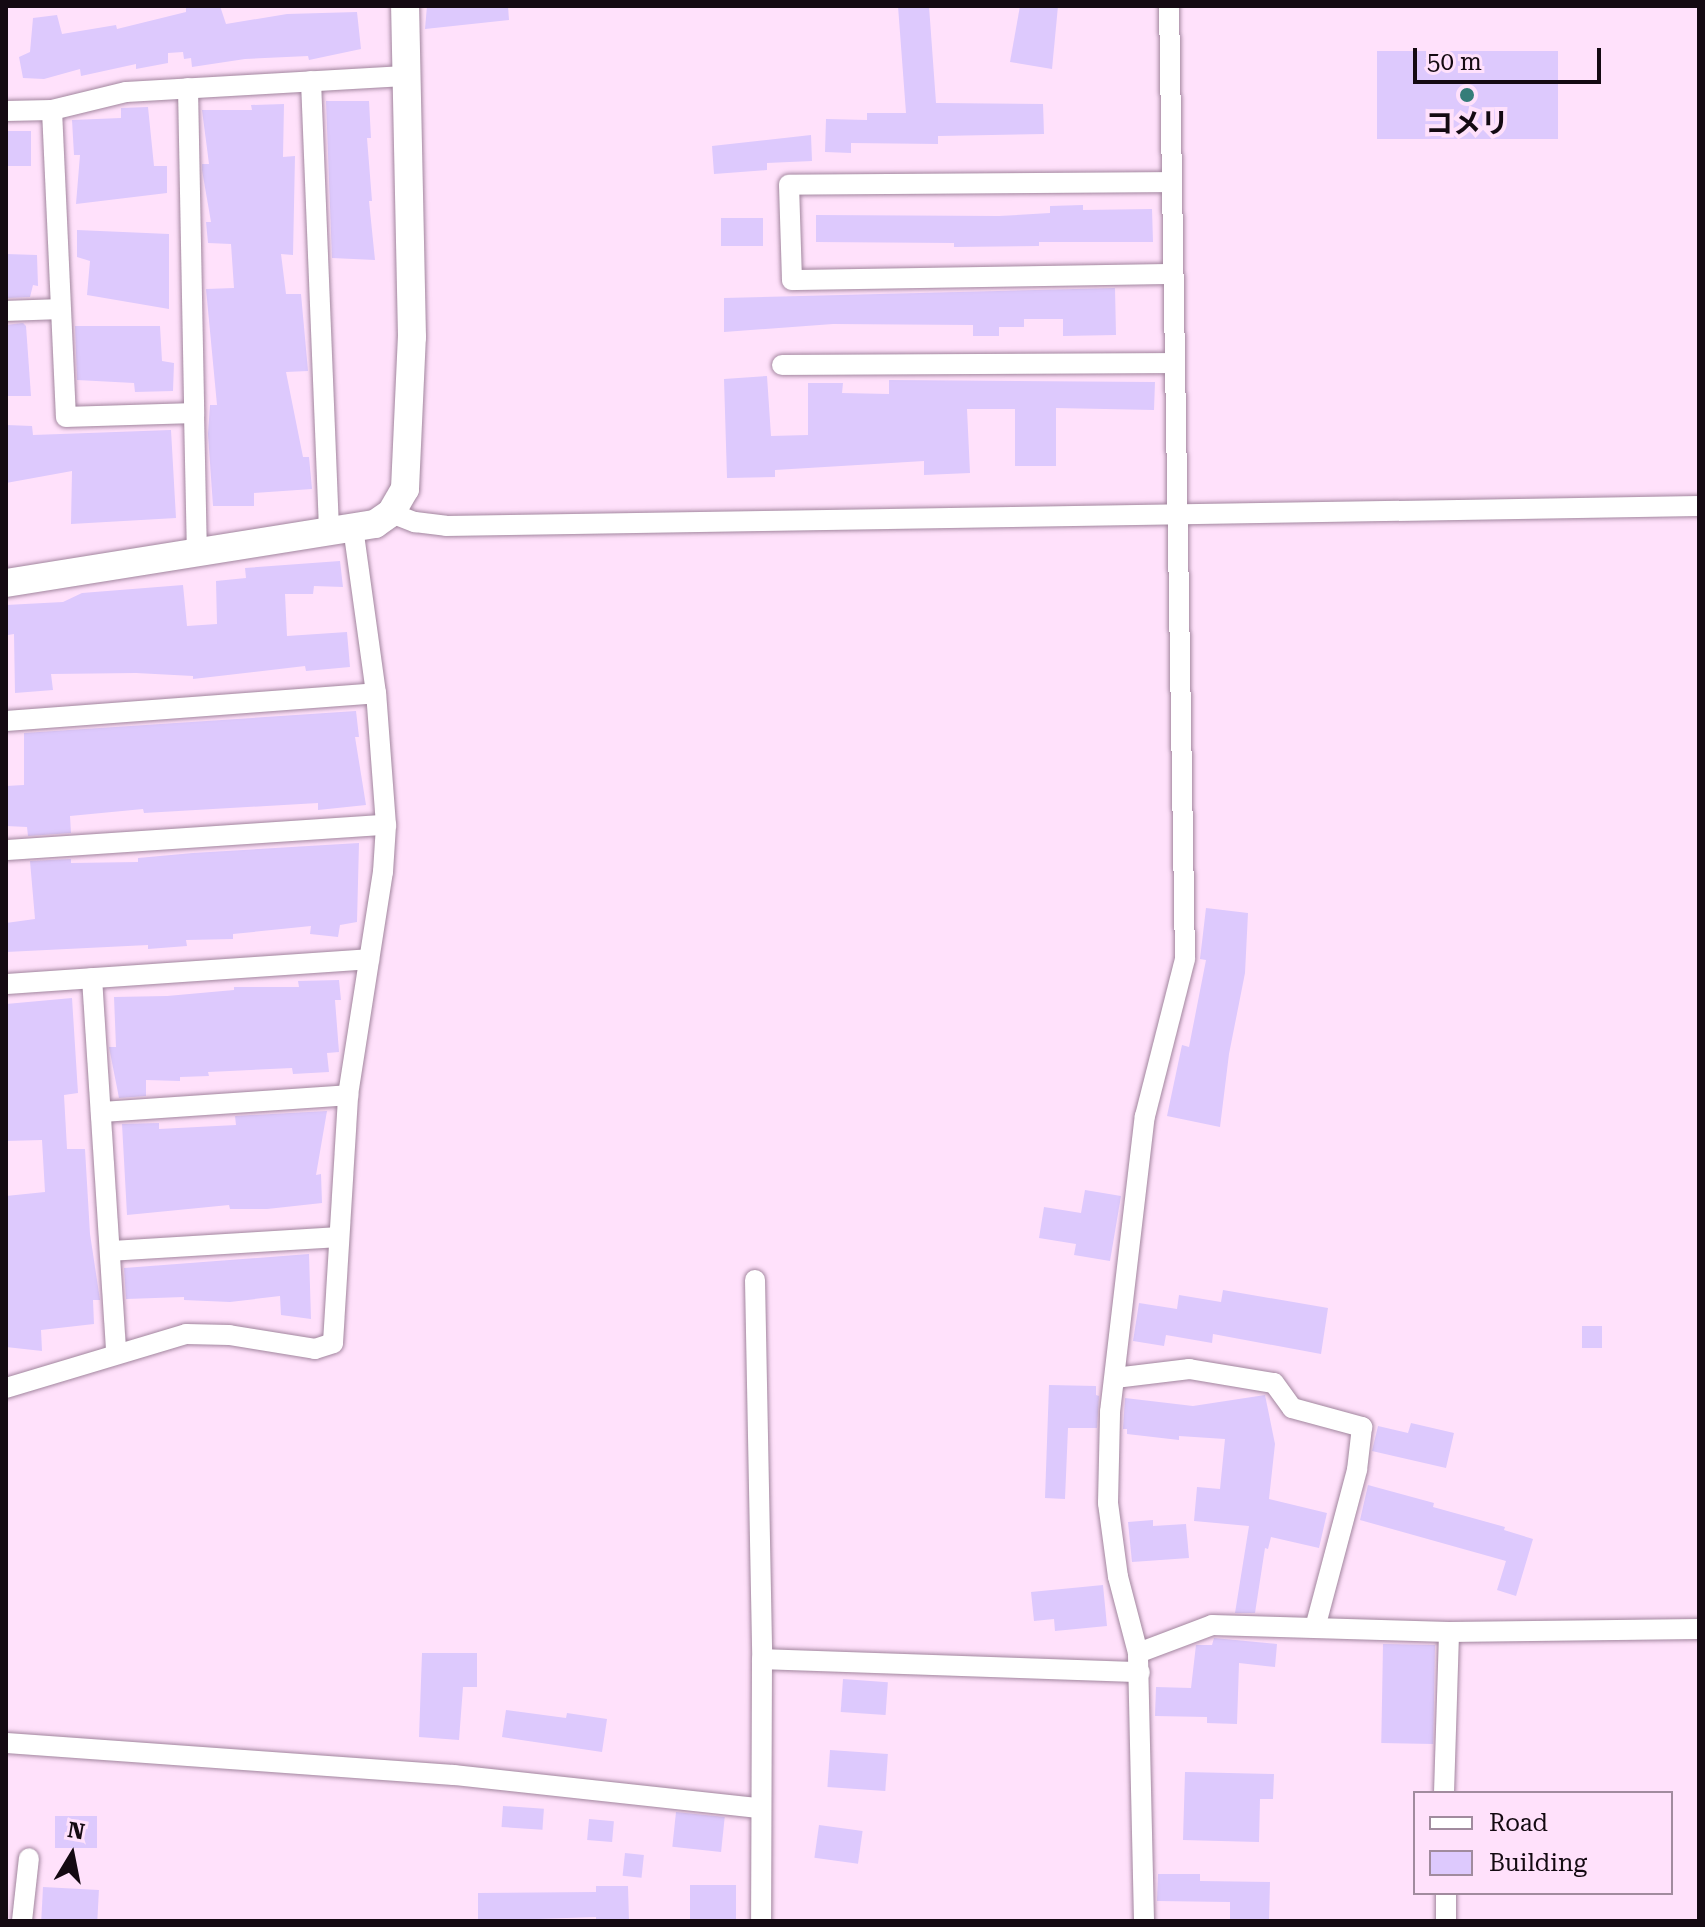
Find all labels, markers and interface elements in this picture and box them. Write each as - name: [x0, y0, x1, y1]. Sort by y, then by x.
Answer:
- scale bar: [1417, 32, 1605, 82]
- text: 50 m: [1427, 48, 1482, 76]
- marker: コメリ: [1458, 86, 1476, 104]
- place label: コメリ: [1425, 107, 1509, 141]
- legend: [1413, 1791, 1673, 1895]
- text: Road: [1489, 1809, 1548, 1837]
- north arrow: [32, 1815, 112, 1895]
- text: N: [66, 1817, 87, 1845]
- text: Building: [1489, 1849, 1587, 1877]

